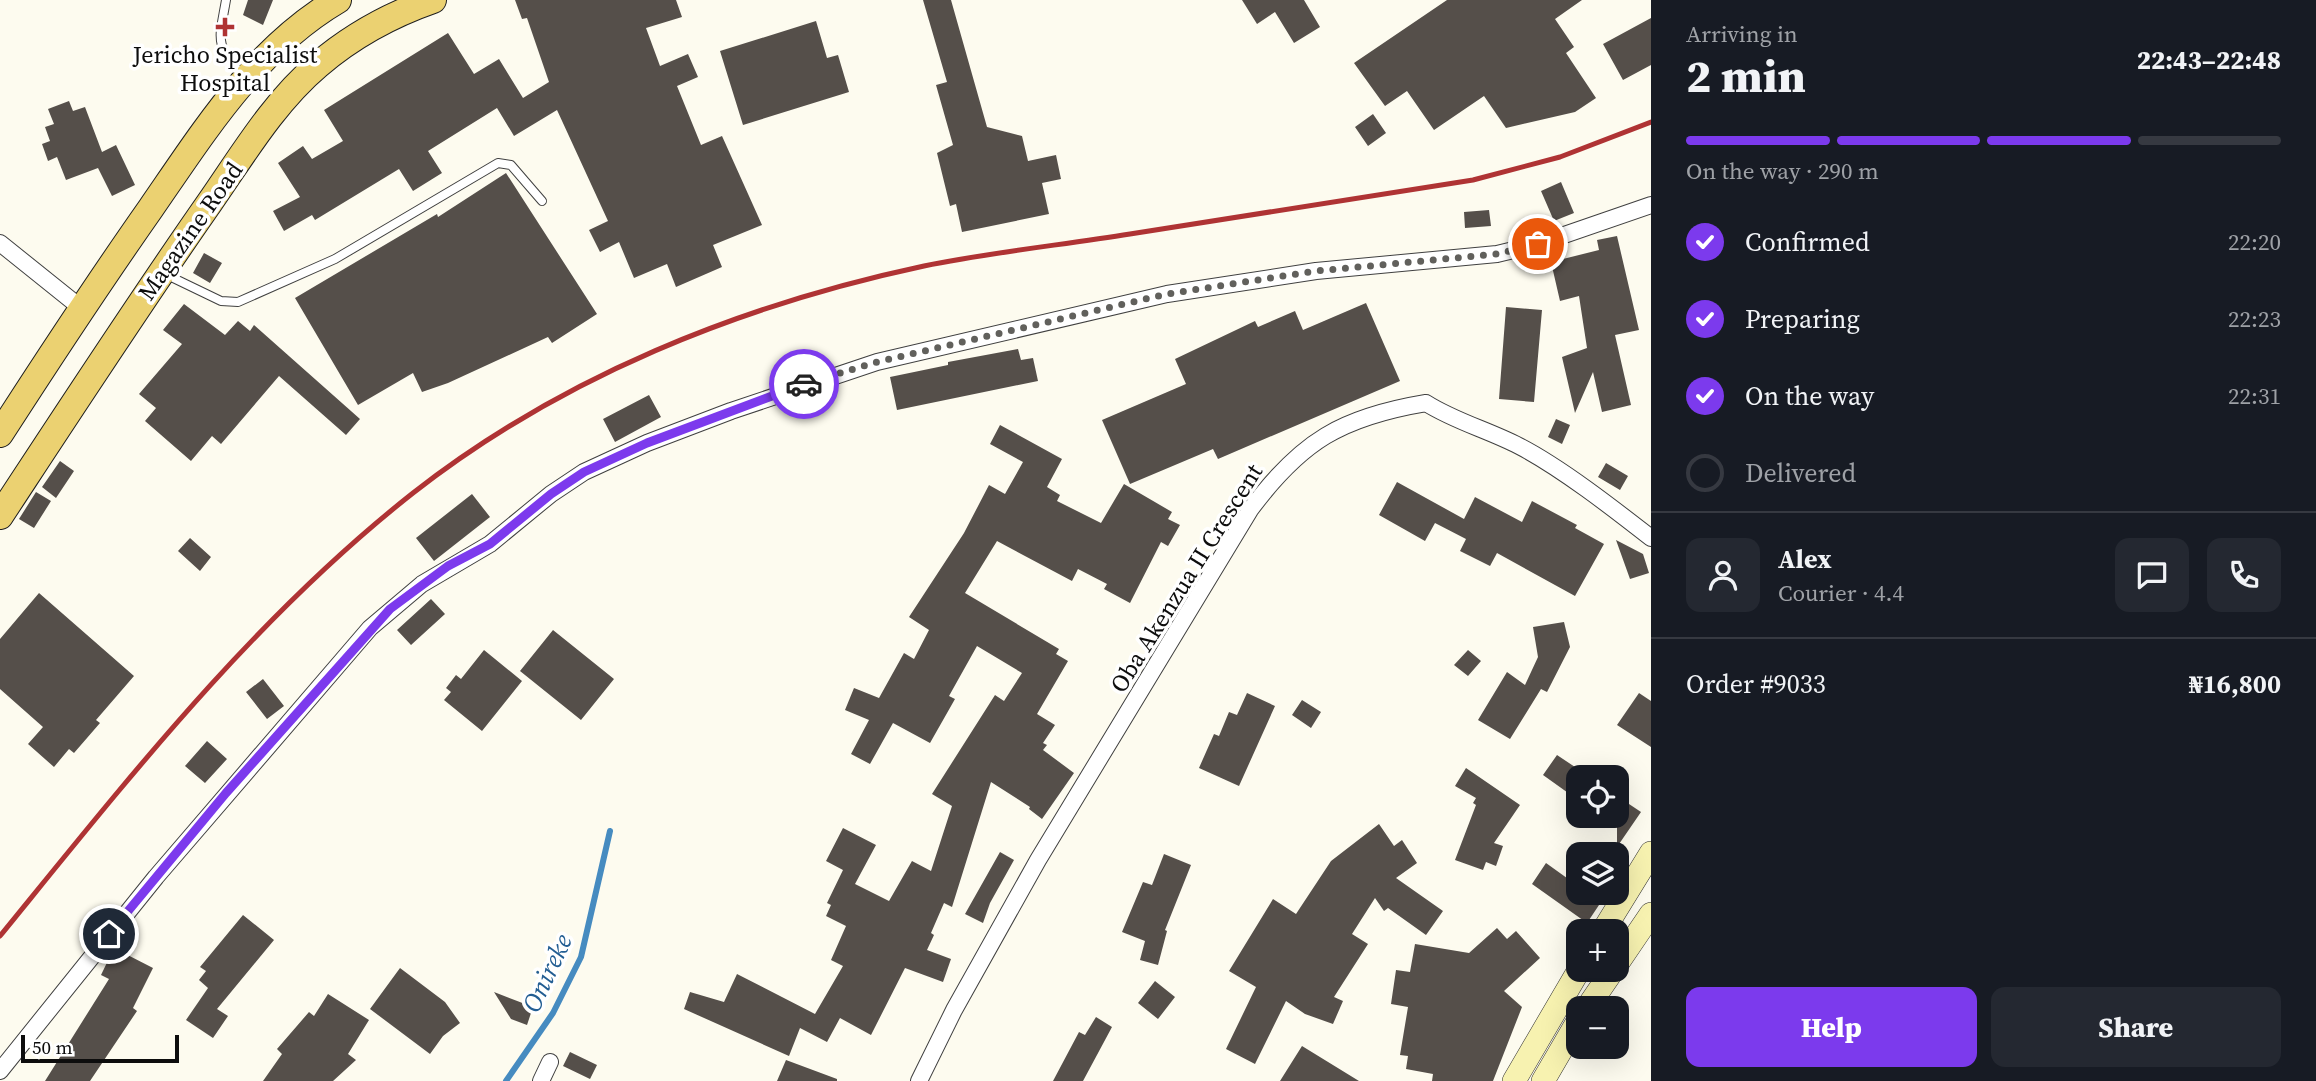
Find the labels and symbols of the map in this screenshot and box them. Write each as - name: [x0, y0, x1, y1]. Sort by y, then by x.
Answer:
- marker: Jericho Specialist Hospital: [215, 17, 235, 37]
- place label: Jericho Specialist Hospital: [132, 38, 317, 99]
- street label: Magazine Road: [130, 155, 250, 307]
- pin: [1508, 214, 1568, 274]
- courier: [769, 349, 839, 419]
- street label: Oba Akenzua II Crescent: [1102, 457, 1270, 699]
- pin: [79, 904, 139, 964]
- water label: Onireke: [513, 928, 581, 1018]
- scale bar: [21, 1032, 178, 1064]

